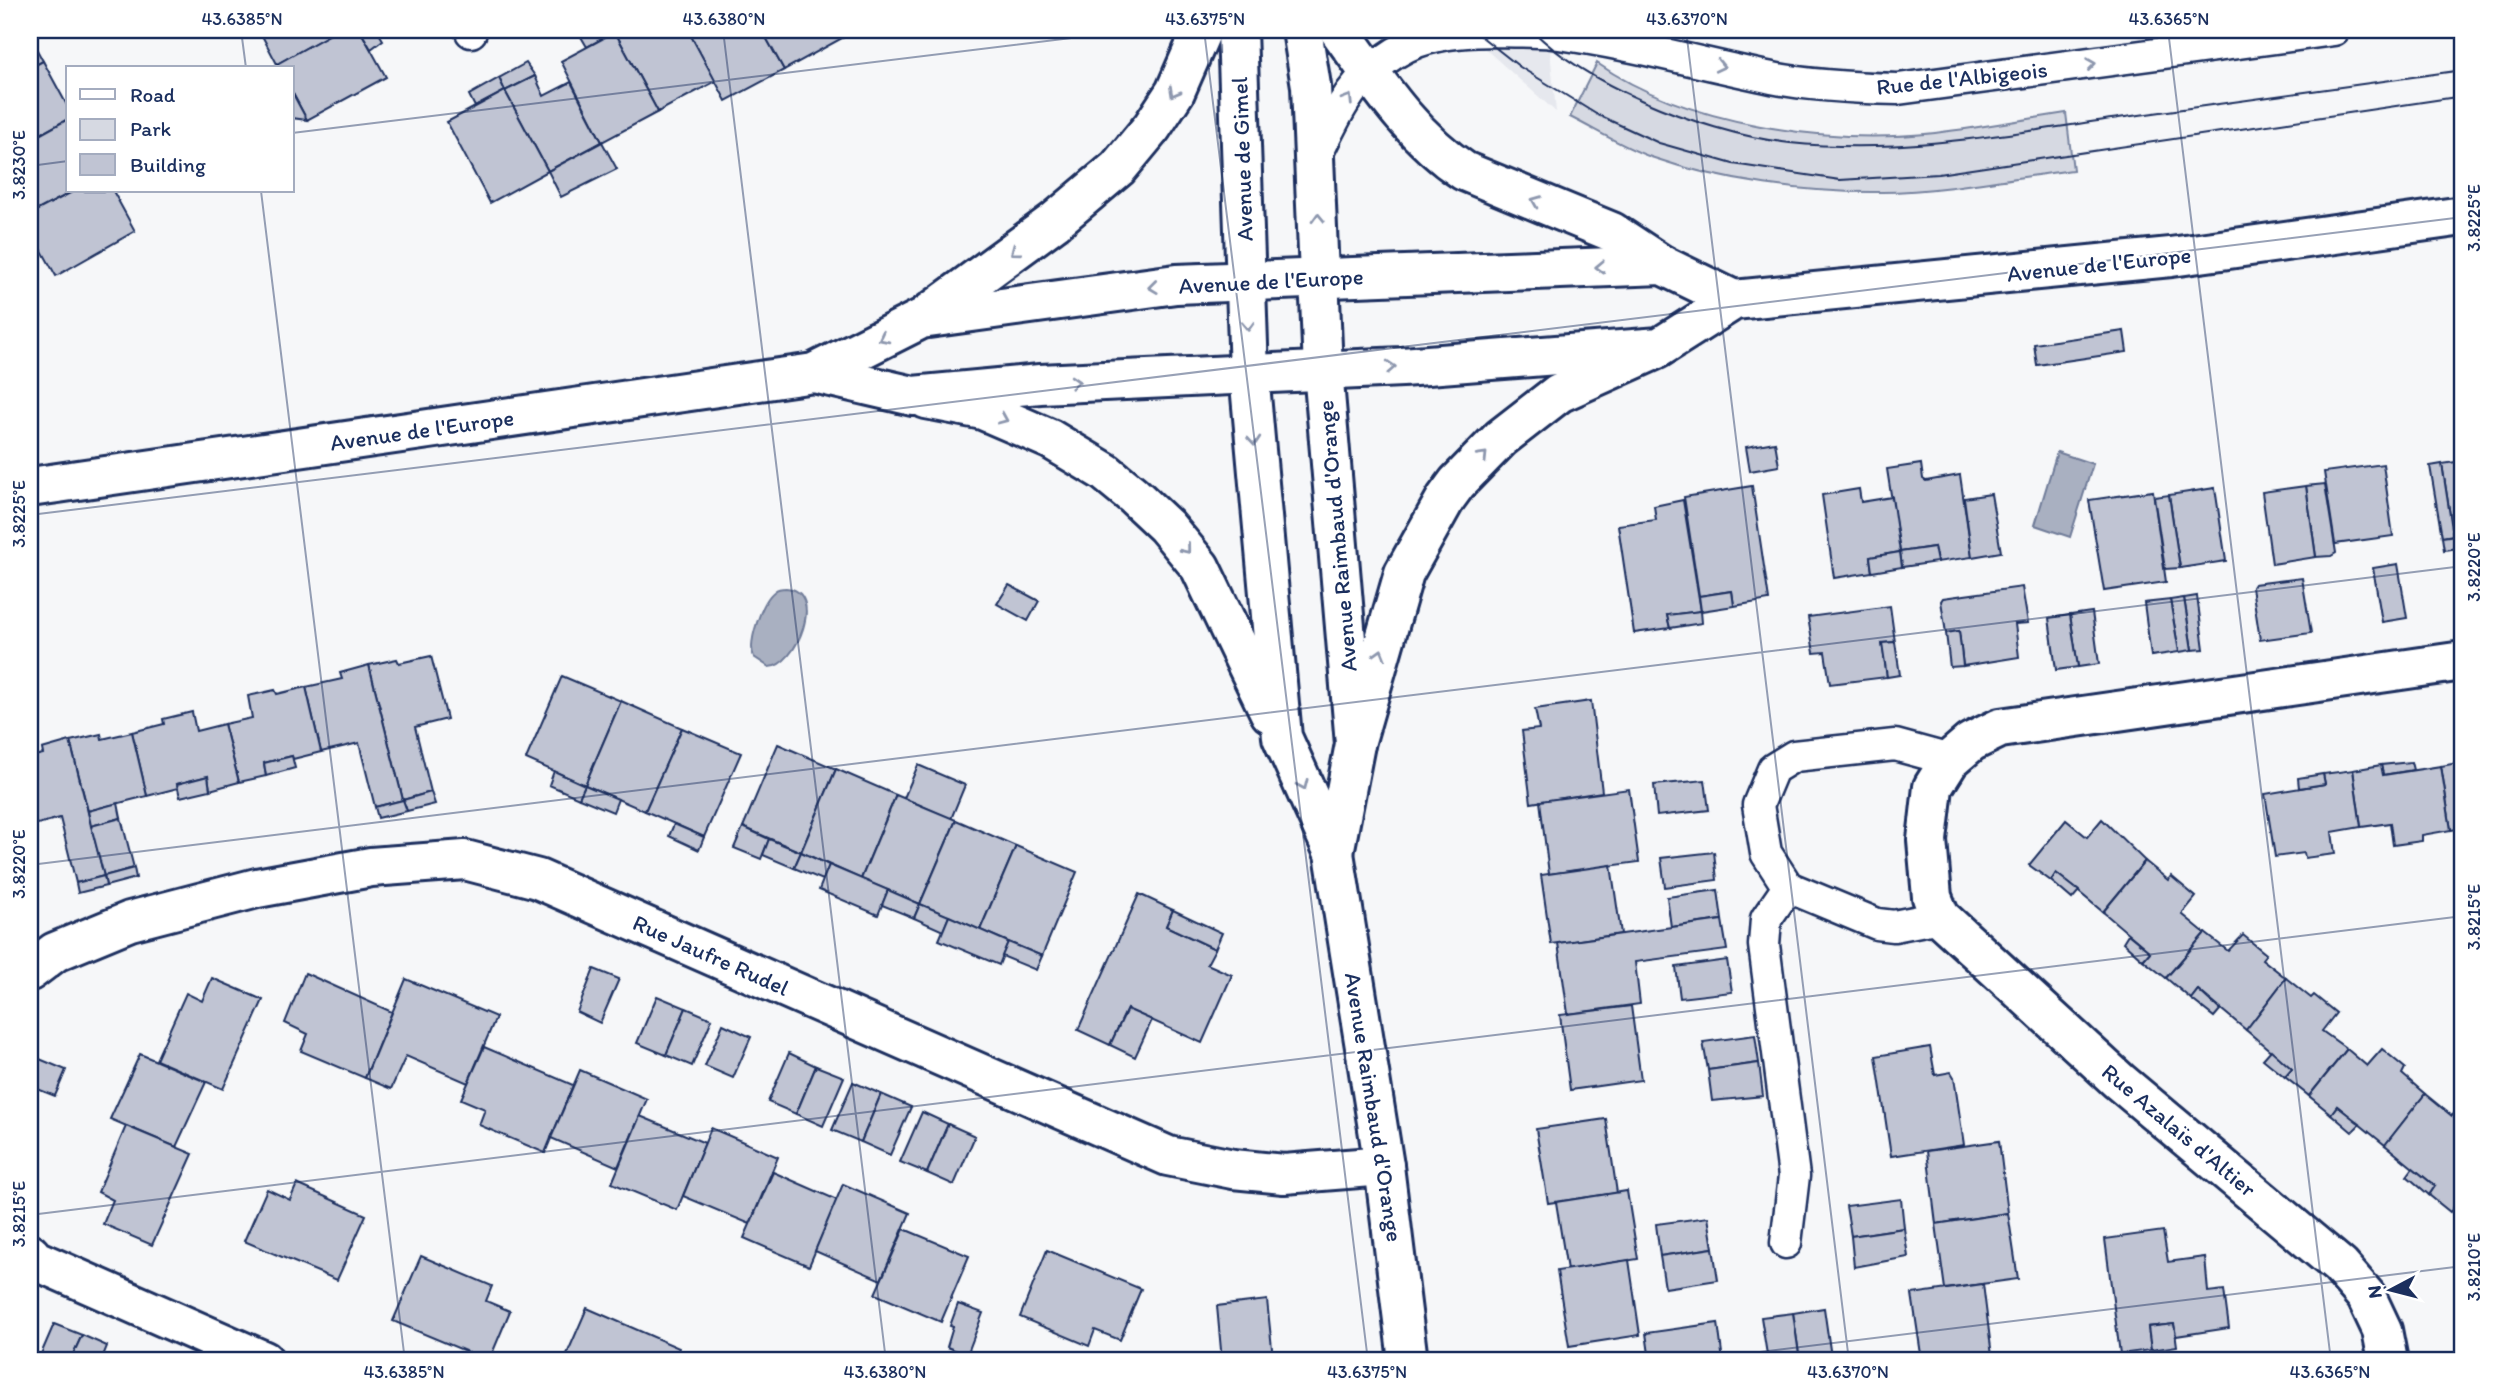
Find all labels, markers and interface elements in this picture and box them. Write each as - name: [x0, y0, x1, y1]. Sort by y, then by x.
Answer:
- text: 43.6385°N: [201, 8, 283, 30]
- text: 43.6380°N: [683, 8, 765, 30]
- text: 43.6375°N: [1165, 8, 1245, 30]
- text: 43.6370°N: [1646, 8, 1728, 30]
- text: 43.6365°N: [2129, 8, 2209, 30]
- street label: Rue de l'Albigeois: [1875, 55, 2049, 101]
- one-way arrow: [2085, 57, 2097, 72]
- one-way arrow: [1714, 58, 1726, 73]
- legend: [66, 66, 294, 192]
- street label: Avenue de Gimel: [1225, 76, 1259, 242]
- text: Road: [130, 82, 176, 107]
- one-way arrow: [1169, 84, 1182, 97]
- one-way arrow: [1339, 93, 1352, 106]
- text: Park: [130, 116, 172, 141]
- text: 3.8230°E: [8, 130, 30, 200]
- text: Building: [130, 152, 206, 177]
- text: 3.8225°E: [2463, 184, 2485, 252]
- one-way arrow: [1531, 195, 1543, 209]
- one-way arrow: [1310, 212, 1325, 223]
- street label: Avenue de l'Europe: [2005, 240, 2193, 288]
- one-way arrow: [1010, 243, 1023, 255]
- one-way arrow: [1594, 259, 1605, 274]
- street label: Avenue de l'Europe: [1178, 262, 1364, 300]
- one-way arrow: [1147, 280, 1159, 295]
- one-way arrow: [1240, 321, 1255, 332]
- one-way arrow: [878, 330, 891, 344]
- one-way arrow: [1386, 360, 1397, 375]
- one-way arrow: [1070, 374, 1081, 389]
- street label: Avenue Raimbaud d'Orange: [1311, 399, 1363, 673]
- street label: Avenue de l'Europe: [328, 403, 516, 457]
- one-way arrow: [996, 410, 1008, 424]
- one-way arrow: [1246, 436, 1261, 447]
- one-way arrow: [1475, 451, 1488, 464]
- text: 3.8225°E: [8, 480, 30, 548]
- text: 3.8220°E: [2463, 532, 2485, 602]
- one-way arrow: [1177, 542, 1190, 554]
- one-way arrow: [1371, 649, 1386, 661]
- one-way arrow: [1295, 778, 1309, 790]
- text: 3.8220°E: [8, 829, 30, 899]
- text: 3.8215°E: [2463, 884, 2485, 950]
- street label: Rue Jaufre Rudel: [629, 908, 794, 1002]
- street label: Avenue Raimbaud d'Orange: [1339, 970, 1409, 1244]
- street label: Rue Azalaïs d'Altier: [2096, 1057, 2262, 1203]
- text: 3.8215°E: [8, 1181, 30, 1247]
- text: 3.8210°E: [2463, 1233, 2485, 1301]
- north arrow: [2356, 1254, 2426, 1324]
- text: N: [2362, 1284, 2387, 1300]
- text: 43.6385°N: [363, 1361, 445, 1383]
- text: 43.6380°N: [844, 1361, 926, 1383]
- text: 43.6375°N: [1327, 1361, 1407, 1383]
- text: 43.6370°N: [1807, 1361, 1889, 1383]
- text: 43.6365°N: [2290, 1361, 2370, 1383]

